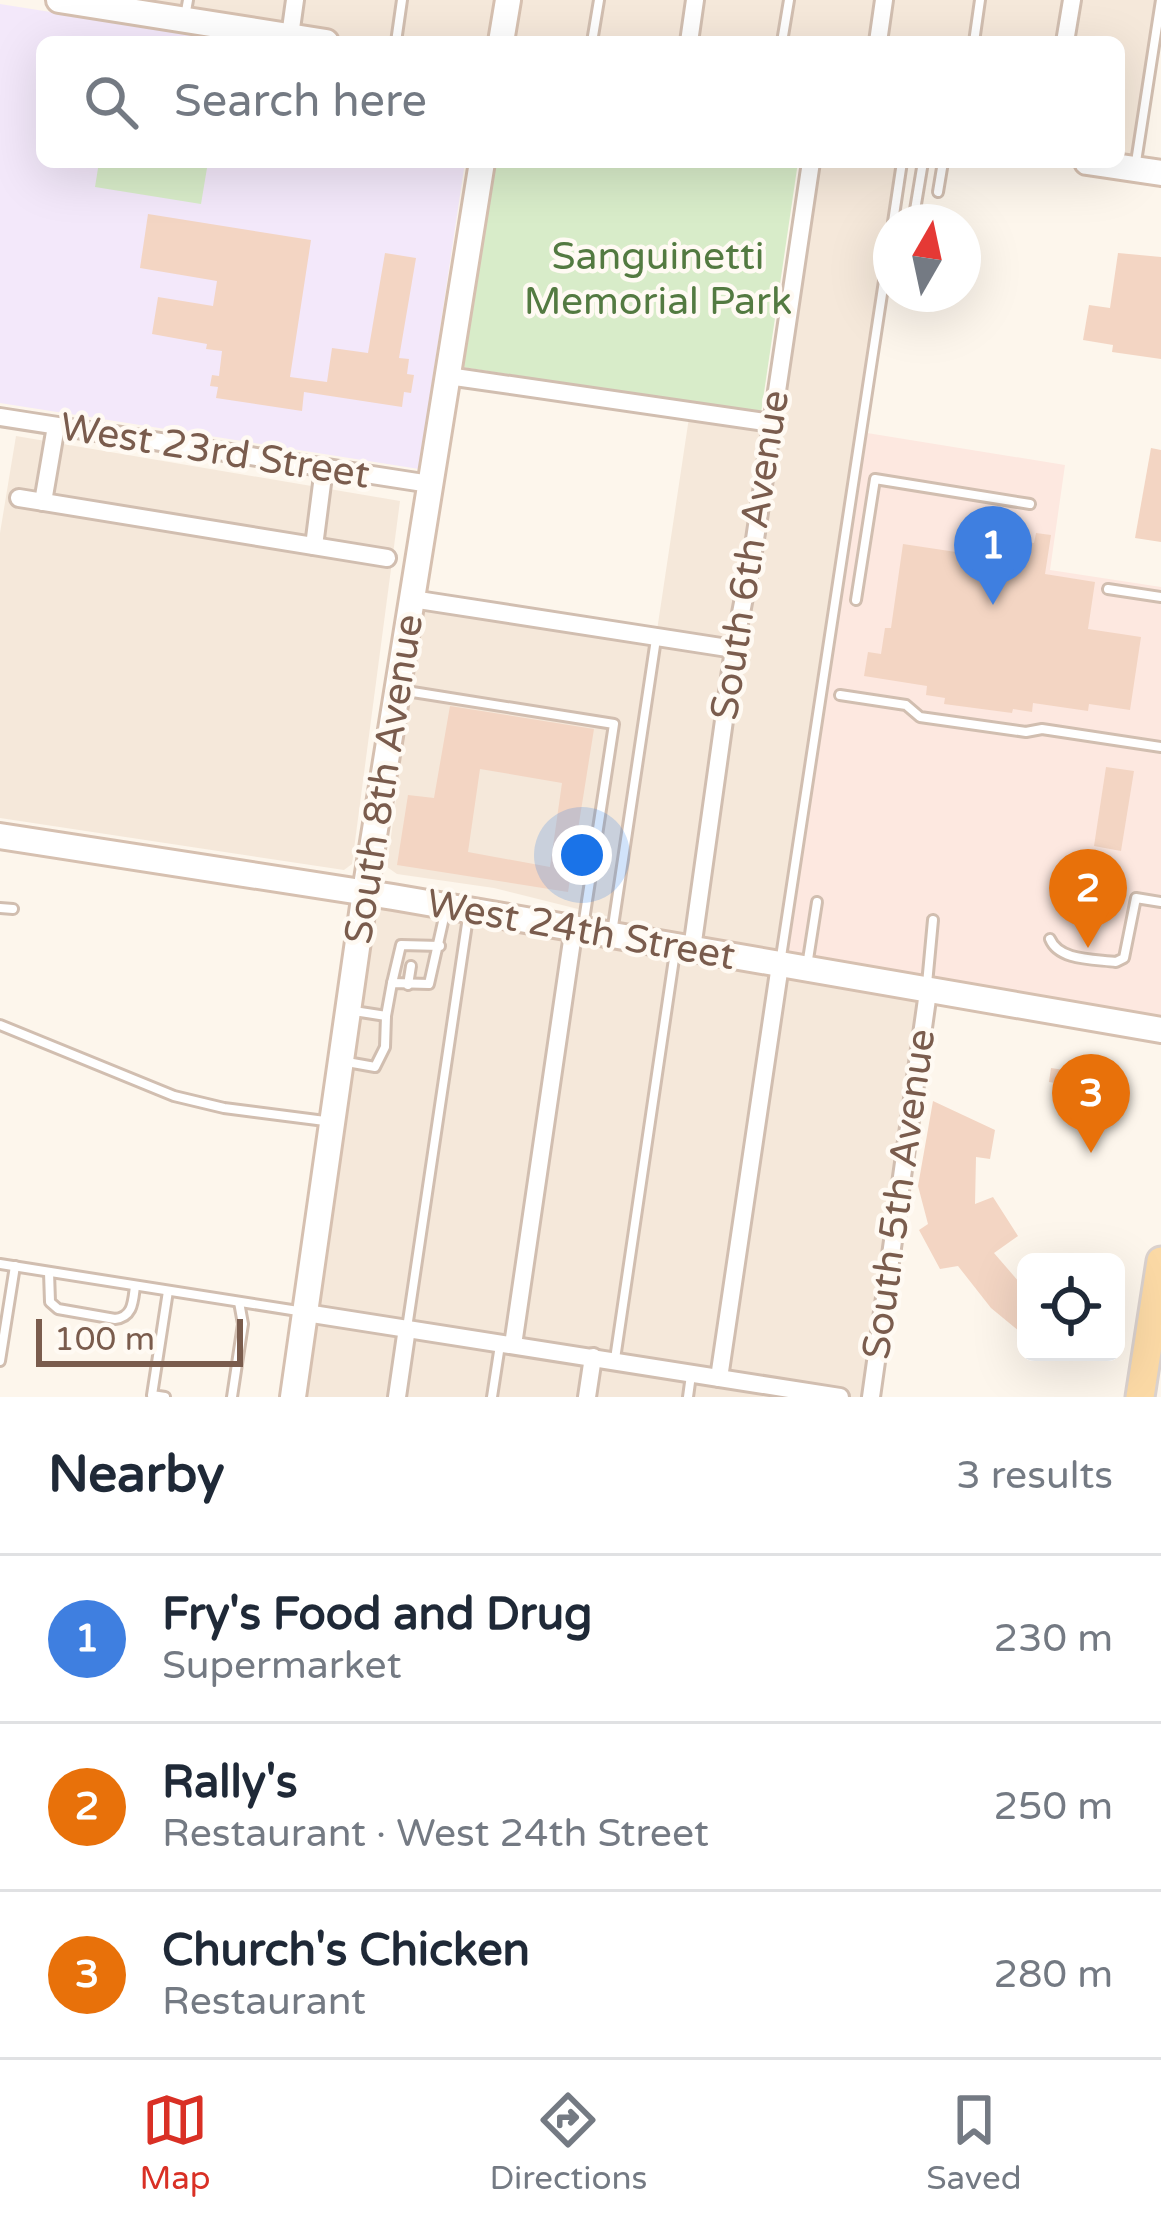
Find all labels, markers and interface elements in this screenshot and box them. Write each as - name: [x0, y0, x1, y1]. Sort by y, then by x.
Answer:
- search box: [36, 36, 1125, 168]
- icon: search: [78, 69, 144, 135]
- text: Search here: [174, 75, 427, 129]
- north arrow: [873, 204, 981, 312]
- park label: Sanguinetti Memorial Park: [524, 233, 792, 325]
- street label: South 6th Avenue: [701, 387, 799, 723]
- street label: West 23rd Street: [57, 403, 373, 499]
- pin: 1: [954, 506, 1032, 605]
- street label: South 8th Avenue: [335, 611, 433, 947]
- your location: [552, 825, 612, 885]
- pin: 2: [1049, 849, 1127, 948]
- street label: West 24th Street: [423, 880, 739, 980]
- street label: South 5th Avenue: [853, 1026, 945, 1362]
- pin: 3: [1052, 1054, 1130, 1153]
- map controls: [1017, 1253, 1125, 1361]
- button: locate: [1017, 1253, 1125, 1361]
- scale bar: [36, 1313, 243, 1366]
- text: 100 m: [54, 1320, 155, 1359]
- text: Nearby: [48, 1444, 225, 1506]
- text: 3 results: [956, 1452, 1113, 1499]
- text: Fry's Food and Drug: [162, 1588, 592, 1642]
- text: 1: [75, 1615, 99, 1662]
- text: 230 m: [994, 1615, 1113, 1662]
- text: Supermarket: [162, 1642, 402, 1689]
- text: Rally's: [162, 1756, 298, 1810]
- text: 2: [75, 1783, 99, 1830]
- text: 250 m: [994, 1783, 1113, 1830]
- text: Restaurant · West 24th Street: [162, 1810, 709, 1857]
- text: Church's Chicken: [162, 1924, 530, 1978]
- text: 3: [75, 1951, 99, 1998]
- text: 280 m: [994, 1951, 1113, 1998]
- text: Restaurant: [162, 1978, 366, 2025]
- tab: Map: [139, 2087, 211, 2198]
- tab: Directions: [489, 2087, 647, 2198]
- tab: Saved: [926, 2087, 1022, 2198]

